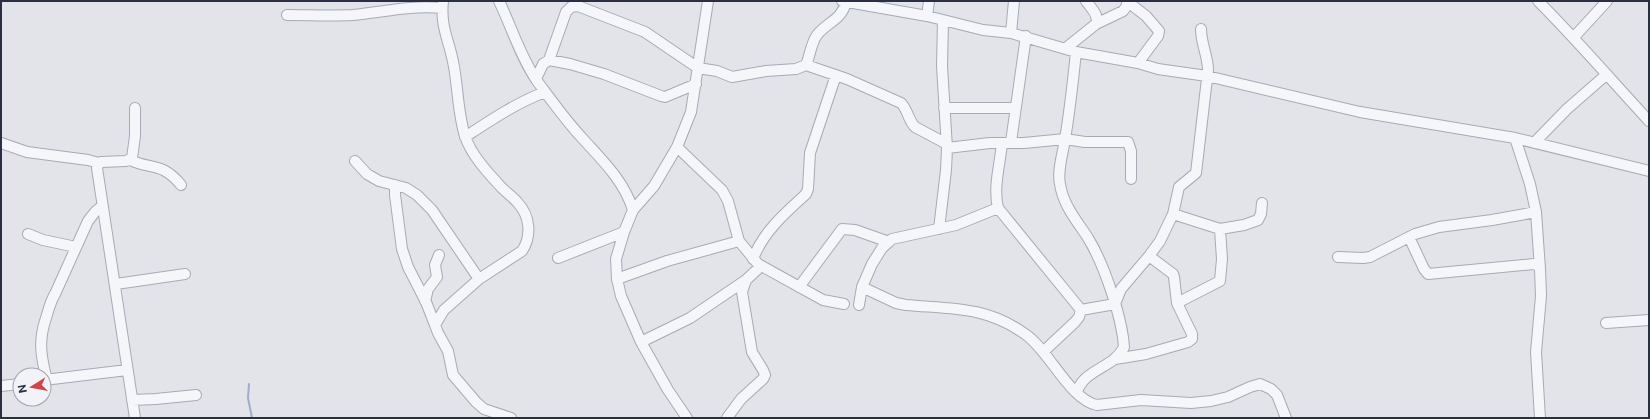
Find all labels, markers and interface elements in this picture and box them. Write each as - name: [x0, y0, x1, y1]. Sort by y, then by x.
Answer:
- north arrow: [12, 367, 52, 407]
- text: N: [15, 384, 29, 394]

